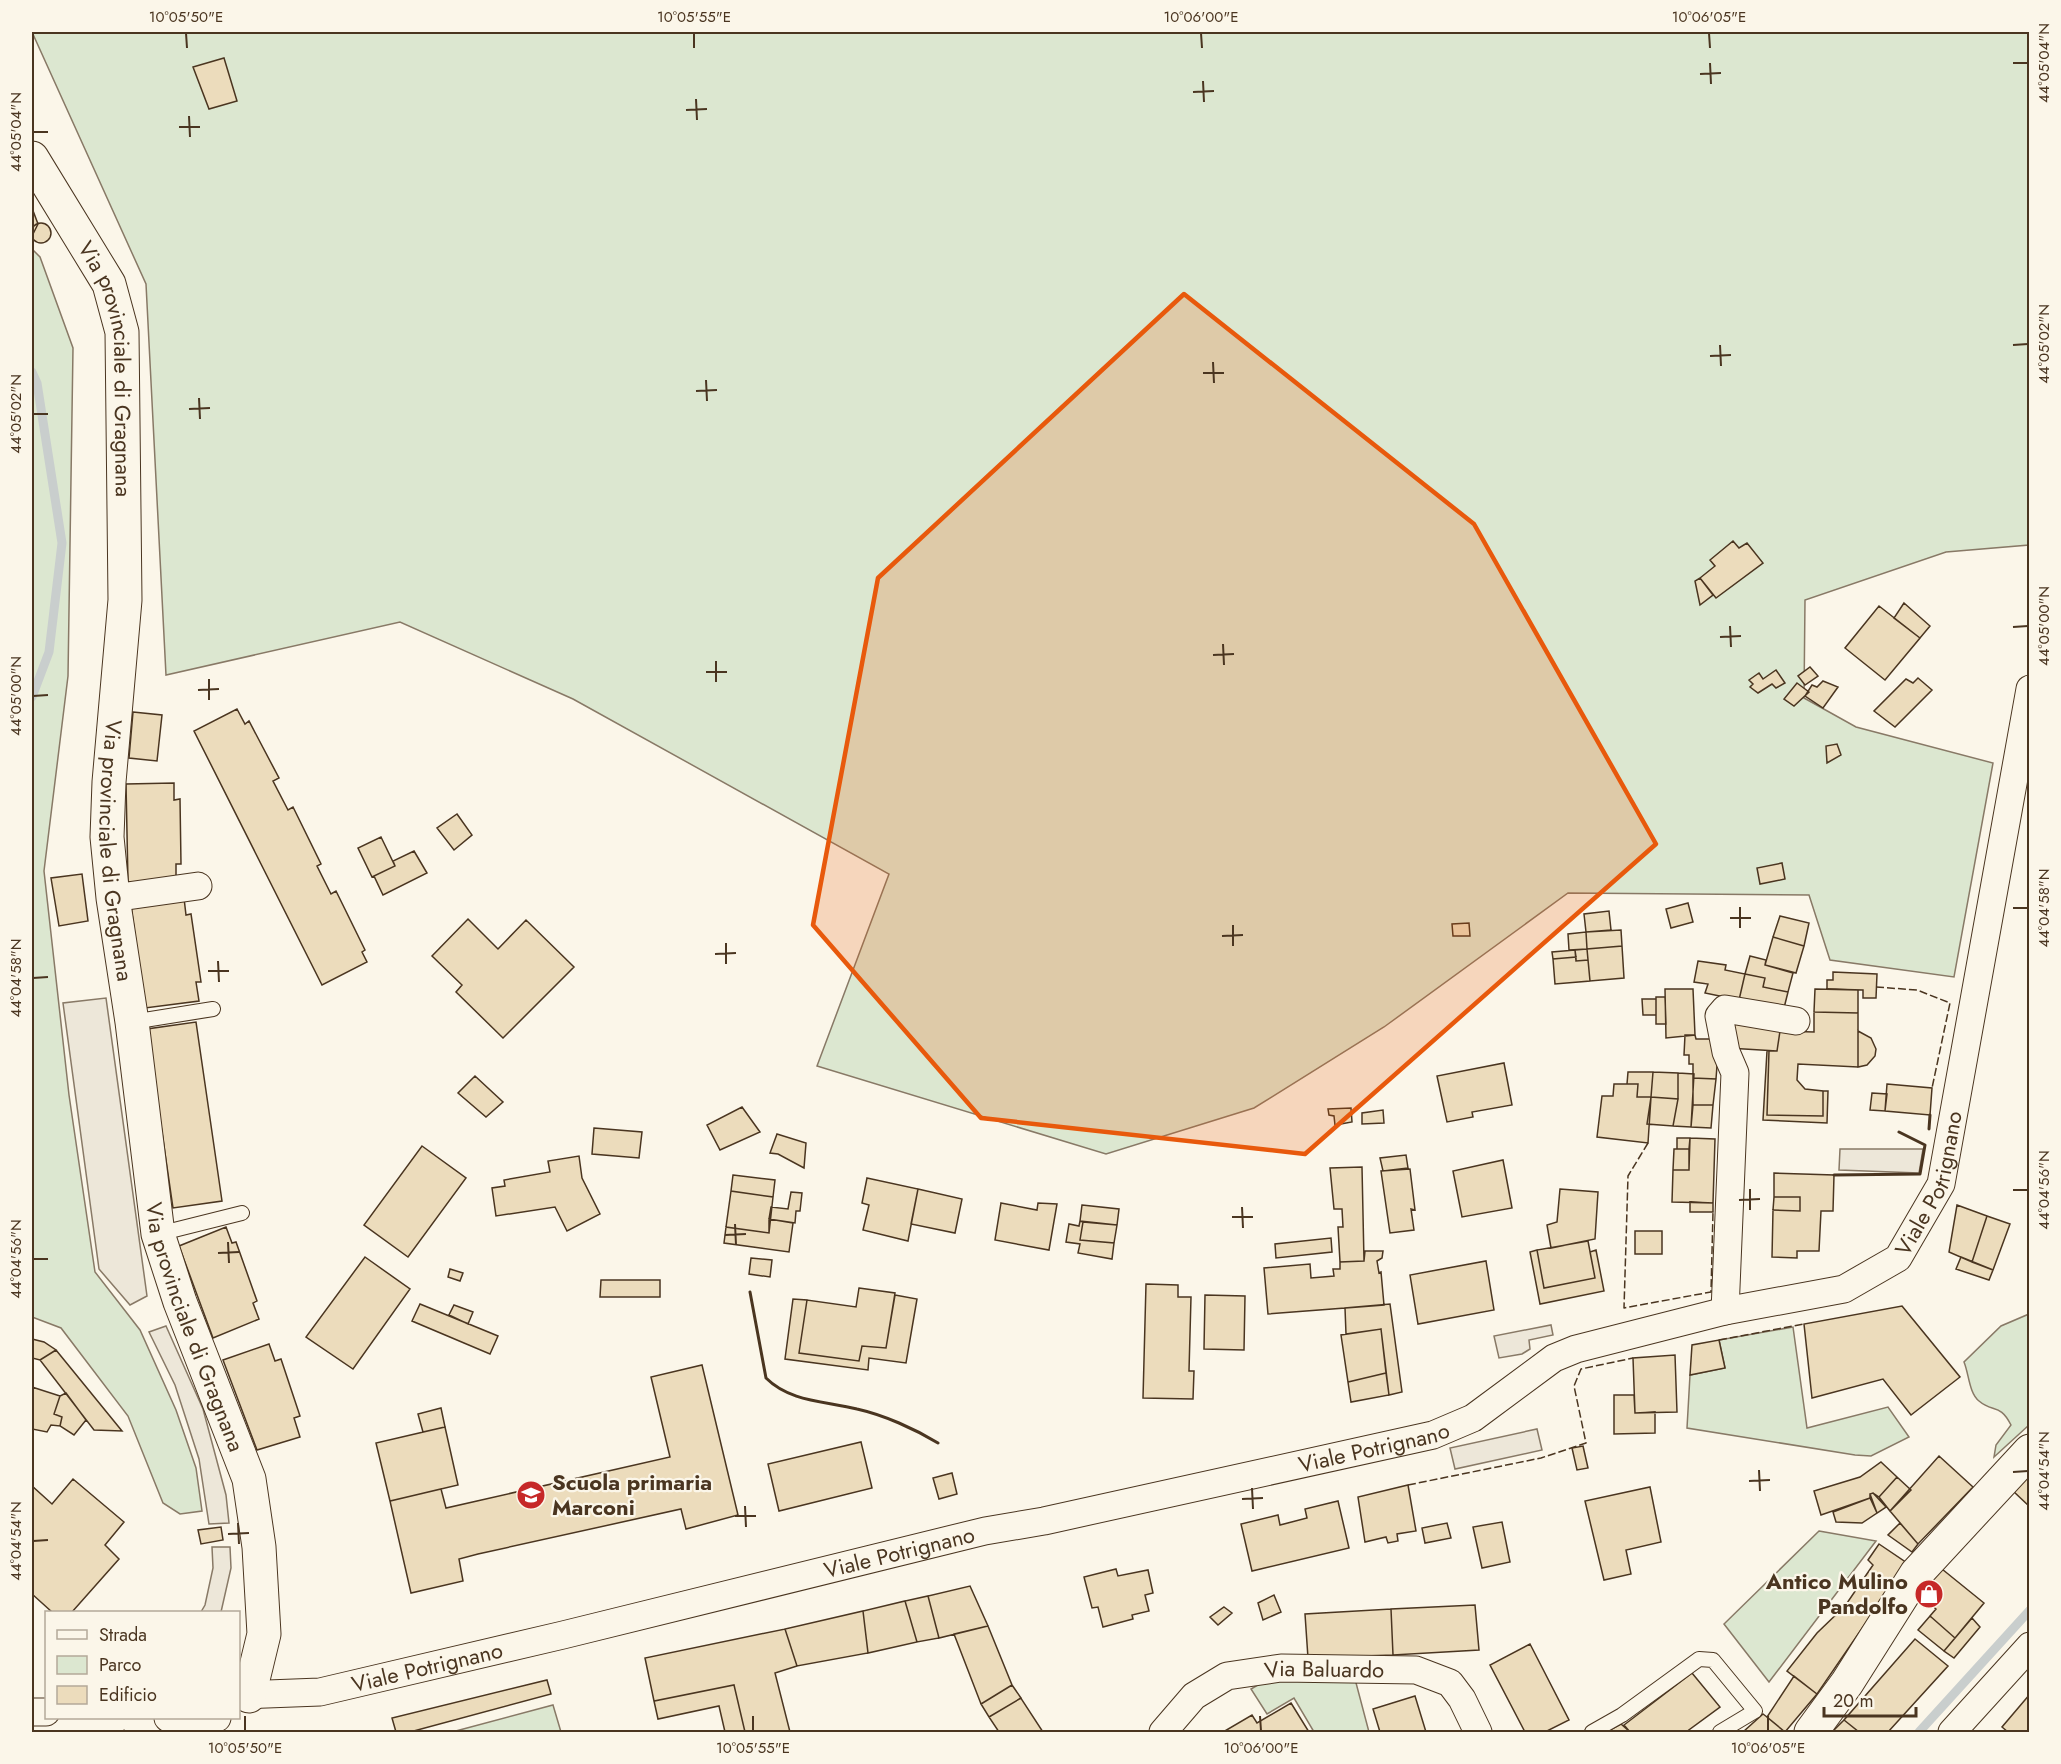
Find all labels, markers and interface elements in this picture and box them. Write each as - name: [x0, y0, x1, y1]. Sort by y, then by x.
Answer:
- text: 10°05'50"E: [149, 6, 223, 28]
- text: 10°05'55"E: [657, 6, 731, 28]
- text: 10°06'00"E: [1163, 6, 1239, 28]
- text: 10°06'05"E: [1672, 6, 1746, 28]
- text: 44°05'04"N: [2033, 23, 2055, 103]
- text: 44°05'04"N: [5, 92, 27, 172]
- street label: Via provinciale di Gragnana: [70, 235, 140, 497]
- text: 44°05'02"N: [2033, 304, 2055, 384]
- text: 44°05'02"N: [5, 374, 27, 454]
- text: 44°05'00"N: [2033, 586, 2055, 666]
- text: 44°05'00"N: [5, 656, 27, 736]
- street label: Via provinciale di Gragnana: [91, 718, 142, 983]
- text: 44°04'58"N: [2033, 869, 2055, 947]
- text: 44°04'58"N: [5, 939, 27, 1017]
- street label: Viale Potrignano: [1887, 1108, 1970, 1261]
- text: 44°04'56"N: [2033, 1150, 2055, 1230]
- street label: Via provinciale di Gragnana: [138, 1200, 253, 1456]
- text: 44°04'56"N: [5, 1219, 27, 1299]
- street label: Viale Potrignano: [1295, 1414, 1454, 1480]
- text: 44°04'54"N: [2033, 1431, 2055, 1511]
- place label: Scuola primaria Marconi: [552, 1466, 712, 1523]
- school or university icon: Scuola primaria Marconi: [515, 1479, 547, 1511]
- text: 44°04'54"N: [5, 1501, 27, 1581]
- street label: Viale Potrignano: [821, 1518, 978, 1586]
- place label: Antico Mulino Pandolfo: [1765, 1565, 1908, 1622]
- shop icon: Antico Mulino Pandolfo: [1913, 1578, 1945, 1610]
- legend: [45, 1611, 240, 1719]
- text: Strada: [99, 1622, 147, 1648]
- street label: Viale Potrignano: [348, 1634, 506, 1700]
- text: Parco: [99, 1652, 141, 1678]
- street label: Via Baluardo: [1262, 1652, 1384, 1686]
- scale bar: [1824, 1680, 1916, 1718]
- text: Edificio: [99, 1682, 157, 1708]
- text: 20 m: [1833, 1688, 1873, 1714]
- text: 10°05'50"E: [208, 1737, 282, 1759]
- text: 10°05'55"E: [716, 1737, 790, 1759]
- text: 10°06'00"E: [1223, 1737, 1299, 1759]
- text: 10°06'05"E: [1731, 1737, 1805, 1759]

